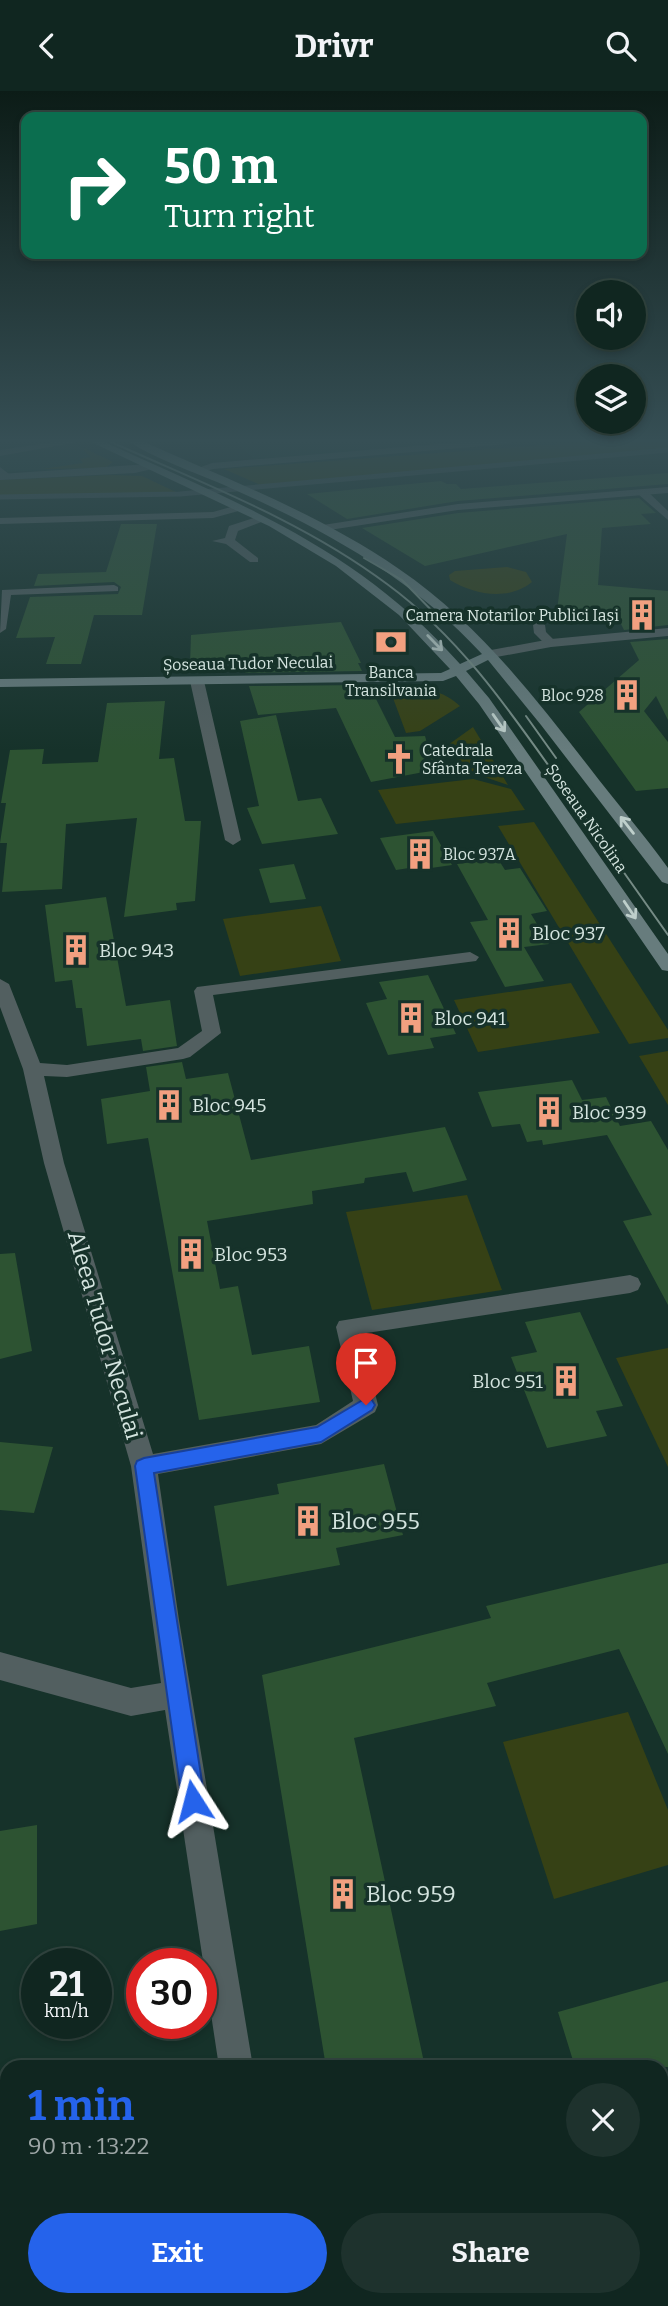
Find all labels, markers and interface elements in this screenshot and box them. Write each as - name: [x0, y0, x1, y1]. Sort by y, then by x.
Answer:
- icon: back: [28, 27, 66, 65]
- text: Drivr: [294, 27, 374, 65]
- icon: search: [602, 27, 640, 65]
- text: 50 m: [164, 137, 277, 196]
- icon: right: [49, 140, 140, 231]
- text: Turn right: [164, 197, 315, 235]
- map controls: [576, 280, 646, 434]
- button: sound: [576, 280, 646, 350]
- button: layers: [576, 364, 646, 434]
- building icon: Camera Notarilor Publici Iași: [625, 598, 659, 632]
- place label: Camera Notarilor Publici Iași: [405, 606, 619, 626]
- bank icon: Banca Transilvania: [374, 625, 408, 659]
- one-way arrow: [426, 635, 443, 652]
- street label: Șoseaua Tudor Neculai: [163, 653, 334, 675]
- place label: Banca Transilvania: [345, 663, 437, 700]
- building icon: Bloc 928: [610, 678, 644, 712]
- place label: Bloc 928: [541, 686, 604, 705]
- one-way arrow: [492, 713, 507, 732]
- place label: Catedrala Sfânta Tereza: [422, 741, 522, 778]
- church icon: Catedrala Sfânta Tereza: [382, 742, 416, 776]
- street label: Șoseaua Nicolina: [541, 760, 631, 877]
- one-way arrow: [619, 816, 634, 835]
- building icon: Bloc 937A: [403, 837, 437, 871]
- place label: Bloc 937A: [443, 845, 517, 864]
- one-way arrow: [623, 900, 637, 919]
- building icon: Bloc 937: [492, 916, 526, 950]
- place label: Bloc 937: [532, 922, 606, 945]
- building icon: Bloc 943: [59, 933, 93, 967]
- place label: Bloc 943: [99, 939, 174, 962]
- building icon: Bloc 941: [394, 1001, 428, 1035]
- place label: Bloc 941: [434, 1007, 506, 1030]
- building icon: Bloc 945: [152, 1088, 186, 1122]
- place label: Bloc 945: [192, 1094, 266, 1117]
- building icon: Bloc 939: [532, 1095, 566, 1129]
- place label: Bloc 939: [572, 1101, 647, 1124]
- street label: Aleea Tudor Neculai: [62, 1227, 148, 1443]
- building icon: Bloc 953: [174, 1237, 208, 1271]
- place label: Bloc 953: [214, 1243, 288, 1266]
- pin: [336, 1333, 396, 1405]
- icon: arrive: [347, 1344, 385, 1382]
- building icon: Bloc 951: [549, 1364, 583, 1398]
- place label: Bloc 951: [472, 1370, 543, 1393]
- building icon: Bloc 955: [291, 1504, 325, 1538]
- place label: Bloc 955: [331, 1507, 420, 1535]
- position arrow: [156, 1764, 230, 1838]
- building icon: Bloc 959: [326, 1877, 360, 1911]
- place label: Bloc 959: [366, 1880, 456, 1908]
- speed limit sign: 30: [126, 1948, 217, 2039]
- text: 21: [49, 1963, 84, 2005]
- text: km/h: [44, 2000, 89, 2022]
- text: 1 min: [28, 2081, 134, 2131]
- button: close: [566, 2083, 640, 2157]
- text: 90 m · 13:22: [28, 2132, 149, 2160]
- button: Exit: [28, 2213, 327, 2293]
- button: Share: [341, 2213, 640, 2293]

